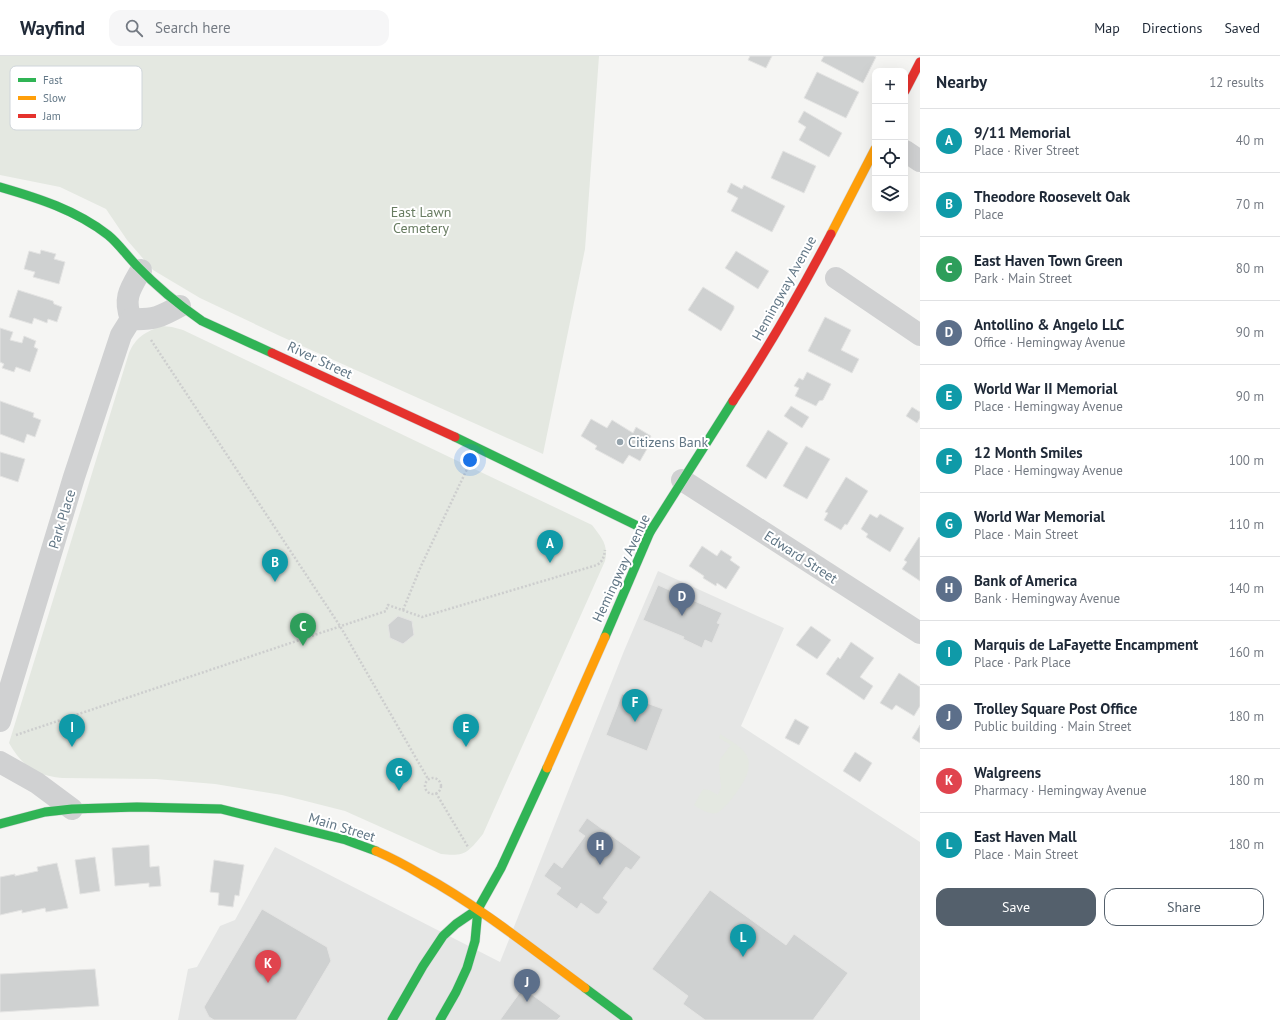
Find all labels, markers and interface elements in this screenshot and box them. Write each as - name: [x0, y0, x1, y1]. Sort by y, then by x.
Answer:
- search box: [109, 10, 389, 46]
- text: Wayfind: [20, 16, 85, 40]
- icon: search: [123, 17, 145, 39]
- text: Search here: [155, 18, 231, 37]
- text: Map: [1094, 19, 1120, 37]
- text: Directions: [1142, 19, 1202, 37]
- text: Saved: [1224, 19, 1260, 37]
- legend: [10, 66, 142, 130]
- map controls: [872, 68, 908, 212]
- button: +: [872, 68, 908, 104]
- text: Nearby: [936, 71, 987, 93]
- text: Fast: [43, 73, 63, 87]
- text: 12 results: [1209, 74, 1264, 91]
- text: Slow: [43, 91, 66, 105]
- button: −: [872, 104, 908, 140]
- text: Jam: [42, 109, 61, 123]
- text: 9/11 Memorial: [974, 123, 1070, 142]
- text: A: [945, 132, 953, 149]
- text: 40 m: [1236, 132, 1264, 149]
- button: locate: [872, 140, 908, 176]
- text: Place · River Street: [974, 142, 1079, 159]
- button: layers: [872, 176, 908, 212]
- text: Theodore Roosevelt Oak: [974, 187, 1130, 206]
- text: B: [945, 196, 953, 213]
- text: 70 m: [1236, 196, 1264, 213]
- park label: East Lawn Cemetery: [391, 203, 451, 237]
- text: Place: [974, 206, 1004, 223]
- street label: Hemingway Avenue: [748, 232, 820, 344]
- text: East Haven Town Green: [974, 251, 1123, 270]
- text: C: [945, 260, 953, 277]
- text: 80 m: [1236, 260, 1264, 277]
- text: Park · Main Street: [974, 270, 1072, 287]
- text: Antollino & Angelo LLC: [974, 315, 1124, 334]
- text: D: [945, 324, 953, 341]
- text: 90 m: [1236, 324, 1264, 341]
- text: Office · Hemingway Avenue: [974, 334, 1125, 351]
- street label: River Street: [284, 337, 356, 383]
- text: World War II Memorial: [974, 379, 1117, 398]
- text: E: [946, 388, 952, 405]
- text: 90 m: [1236, 388, 1264, 405]
- text: Place · Hemingway Avenue: [974, 398, 1123, 415]
- place label: Citizens Bank: [628, 433, 708, 451]
- marker: Citizens Bank: [615, 437, 625, 447]
- text: 12 Month Smiles: [974, 443, 1083, 462]
- your location: [460, 450, 480, 470]
- text: F: [946, 452, 952, 469]
- text: 100 m: [1229, 452, 1264, 469]
- text: Place · Hemingway Avenue: [974, 462, 1123, 479]
- street label: Park Place: [44, 487, 80, 551]
- text: World War Memorial: [974, 507, 1105, 526]
- street label: Hemingway Avenue: [588, 511, 654, 625]
- text: G: [945, 516, 953, 533]
- text: 110 m: [1229, 516, 1264, 533]
- text: Place · Main Street: [974, 526, 1078, 543]
- street label: Edward Street: [761, 527, 841, 588]
- pin: A: [537, 530, 563, 563]
- pin: B: [262, 549, 288, 582]
- text: Bank of America: [974, 571, 1077, 590]
- text: H: [945, 580, 953, 597]
- text: 140 m: [1229, 580, 1264, 597]
- pin: D: [669, 583, 695, 616]
- text: Bank · Hemingway Avenue: [974, 590, 1120, 607]
- pin: C: [290, 613, 316, 646]
- text: Marquis de LaFayette Encampment: [974, 635, 1198, 654]
- text: I: [947, 644, 951, 661]
- text: 160 m: [1229, 644, 1264, 661]
- text: Place · Park Place: [974, 654, 1071, 671]
- pin: F: [622, 689, 648, 722]
- text: Trolley Square Post Office: [974, 699, 1137, 718]
- text: J: [947, 708, 951, 725]
- text: 180 m: [1229, 708, 1264, 725]
- pin: I: [59, 714, 85, 747]
- pin: E: [453, 714, 479, 747]
- text: Public building · Main Street: [974, 718, 1131, 735]
- pin: G: [386, 758, 412, 791]
- text: Walgreens: [974, 763, 1041, 782]
- text: K: [945, 772, 953, 789]
- text: 180 m: [1229, 772, 1264, 789]
- text: Pharmacy · Hemingway Avenue: [974, 782, 1147, 799]
- street label: Main Street: [306, 808, 378, 846]
- text: East Haven Mall: [974, 827, 1077, 846]
- pin: H: [587, 832, 613, 865]
- text: L: [946, 836, 952, 853]
- text: 180 m: [1229, 836, 1264, 853]
- text: Place · Main Street: [974, 846, 1078, 863]
- button: Save: [936, 888, 1096, 926]
- button: Share: [1104, 888, 1264, 926]
- pin: L: [730, 924, 756, 957]
- pin: K: [255, 950, 281, 983]
- pin: J: [514, 969, 540, 1002]

